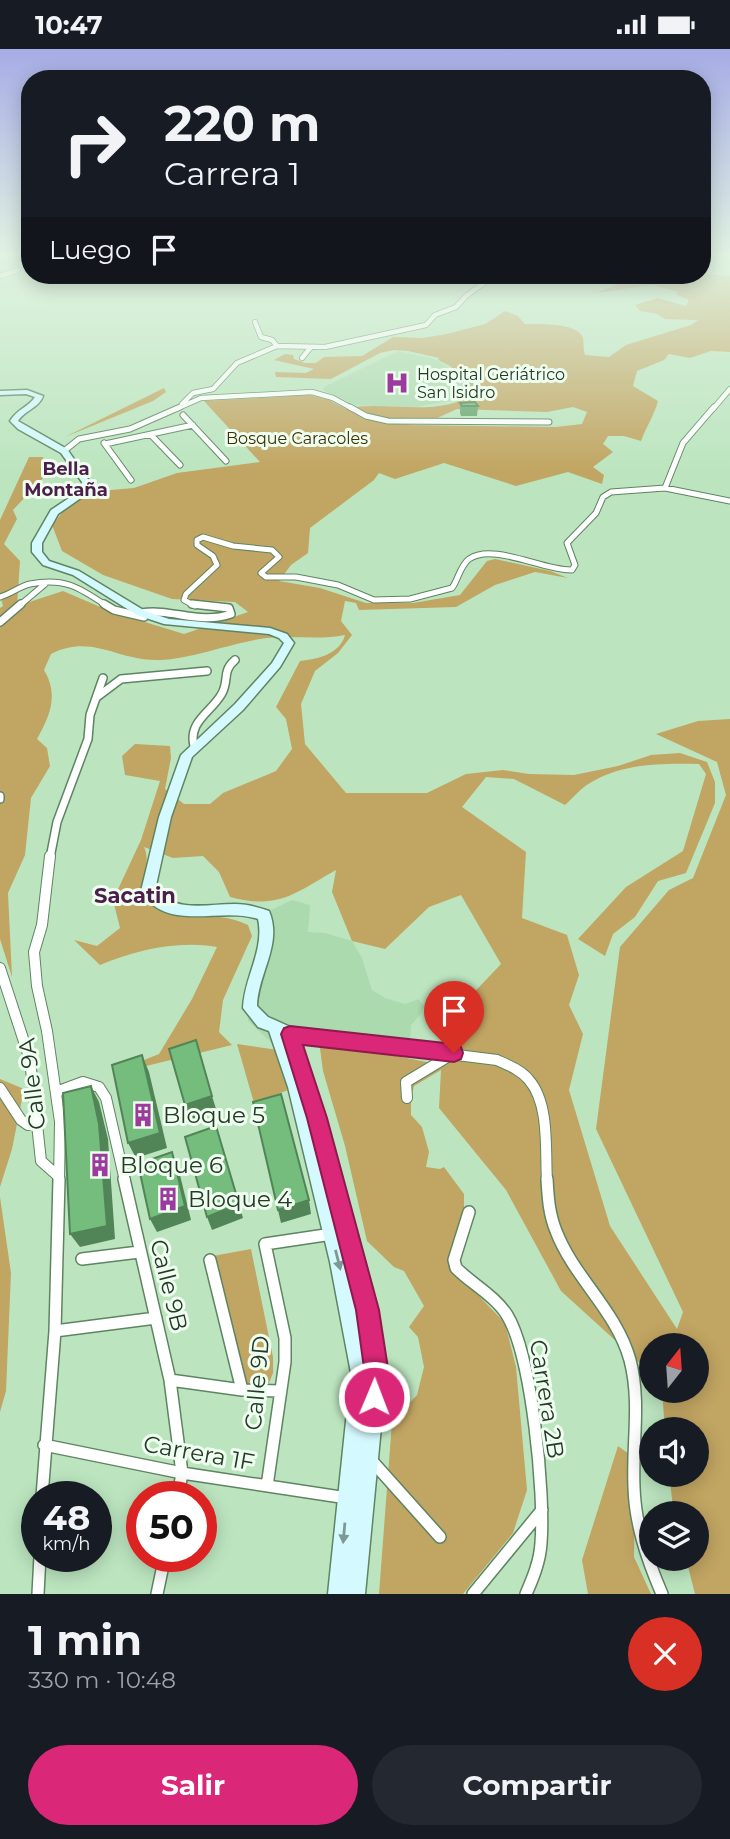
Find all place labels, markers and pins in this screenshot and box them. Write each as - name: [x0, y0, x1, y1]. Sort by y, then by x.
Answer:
- place label: Hospital Geriátrico San Isidro: [417, 365, 565, 402]
- hospital icon: Hospital Geriátrico San Isidro: [383, 369, 411, 397]
- pin: [424, 981, 484, 1053]
- building icon: Bloque 5: [129, 1101, 157, 1129]
- place label: Bloque 5: [163, 1101, 265, 1129]
- building icon: Bloque 6: [86, 1151, 114, 1179]
- place label: Bloque 6: [120, 1151, 223, 1179]
- building icon: Bloque 4: [154, 1185, 182, 1213]
- place label: Bloque 4: [188, 1185, 292, 1213]

